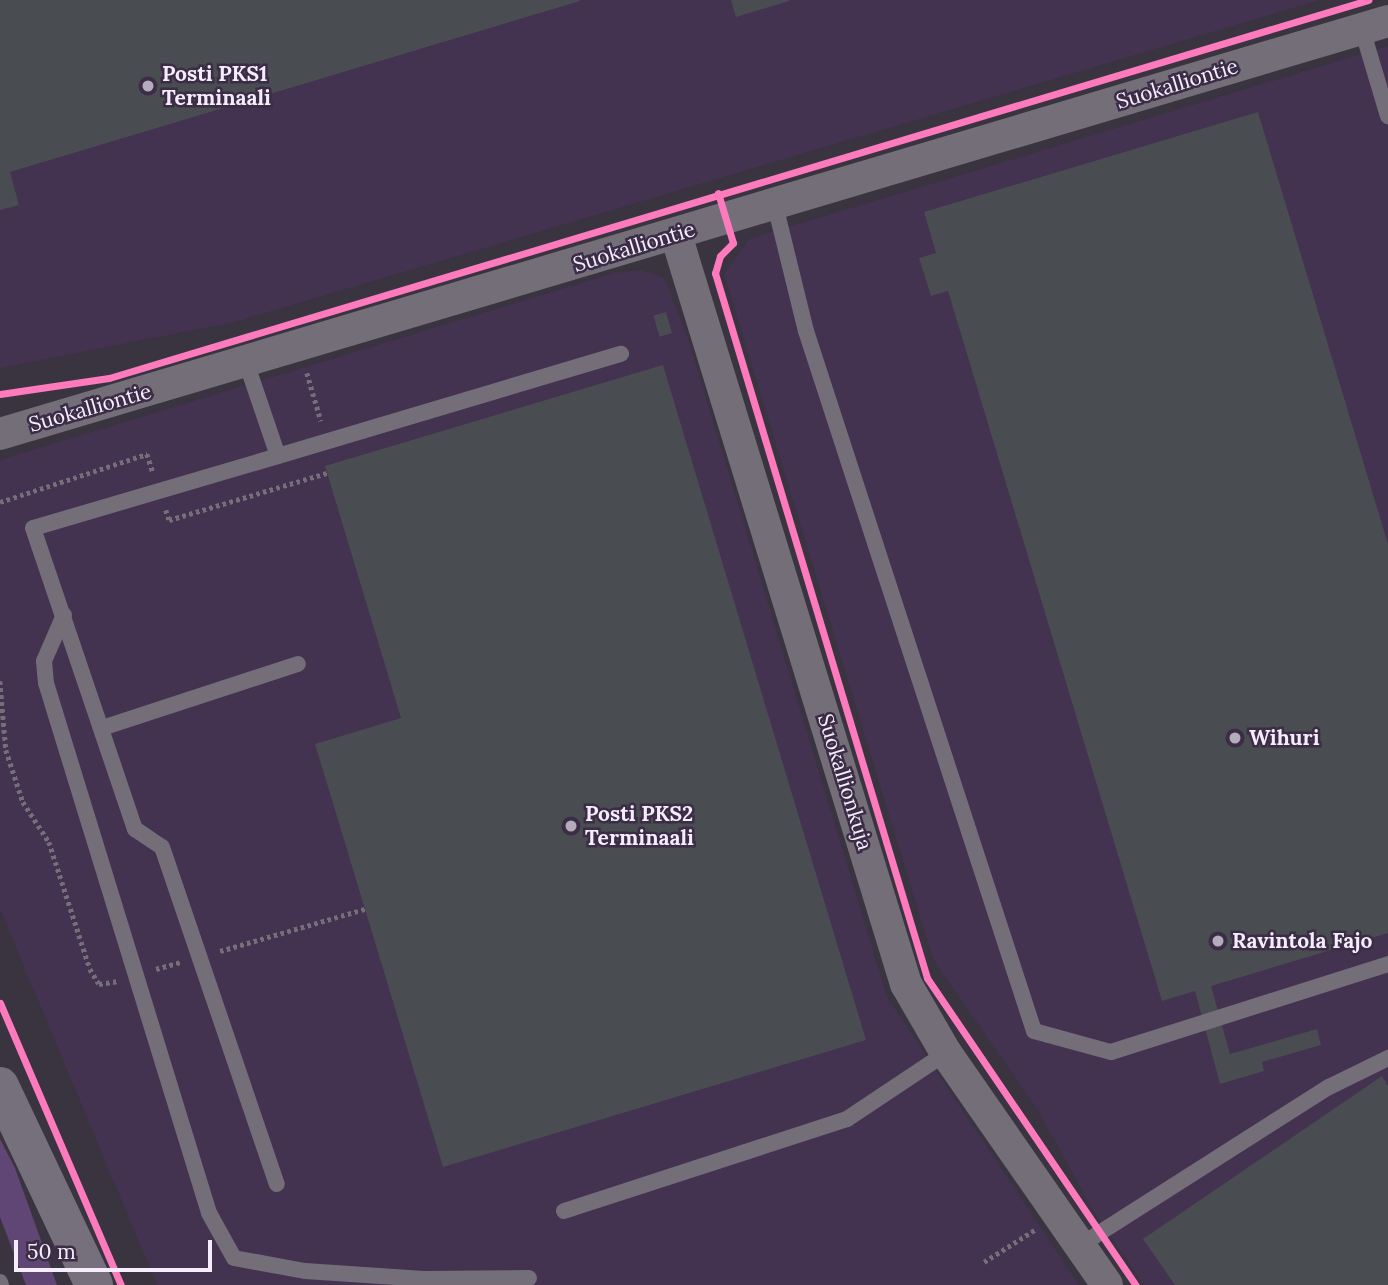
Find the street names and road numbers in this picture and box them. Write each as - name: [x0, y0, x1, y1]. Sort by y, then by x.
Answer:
- street label: Suokalliontie: [1113, 53, 1241, 115]
- street label: Suokalliontie: [570, 216, 698, 278]
- street label: Suokalliontie: [26, 378, 154, 438]
- street label: Suokallionkuja: [812, 711, 878, 853]

